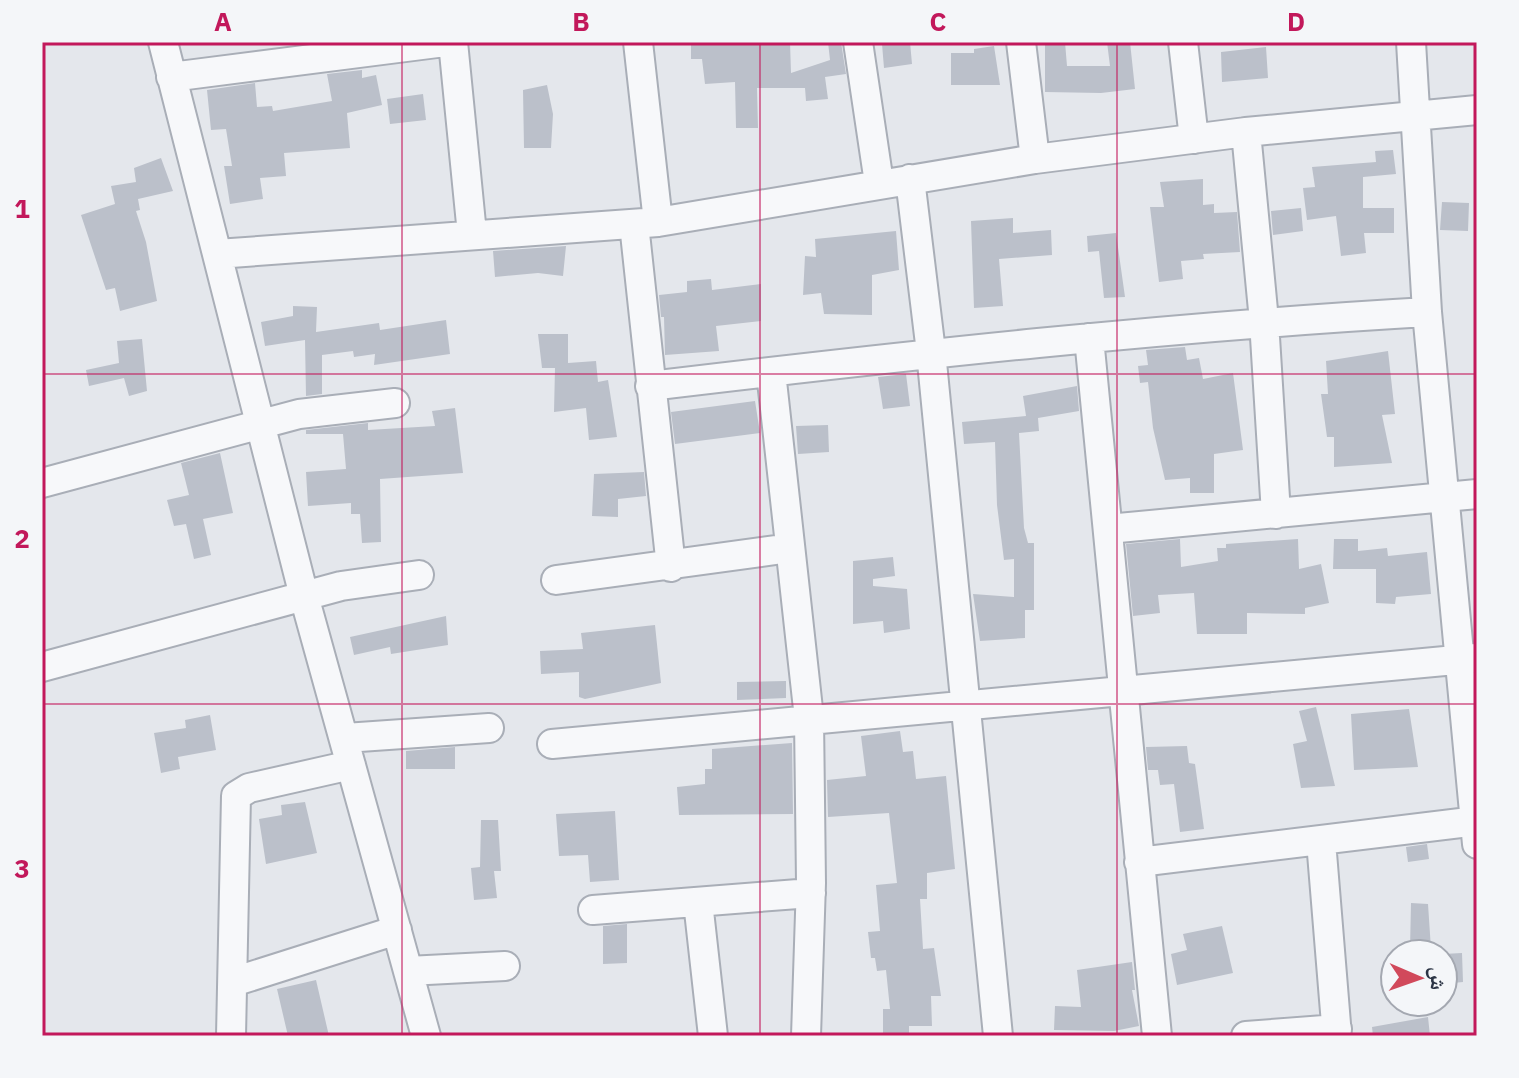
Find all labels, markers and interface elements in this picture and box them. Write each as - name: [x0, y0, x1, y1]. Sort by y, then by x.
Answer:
- text: A: [214, 4, 232, 38]
- text: B: [572, 4, 590, 38]
- text: C: [930, 4, 947, 38]
- text: D: [1287, 4, 1305, 38]
- text: 1: [14, 191, 30, 225]
- text: 2: [14, 521, 30, 555]
- text: 3: [14, 851, 30, 885]
- north arrow: [1379, 938, 1459, 1018]
- text: ش: [1425, 967, 1454, 991]

